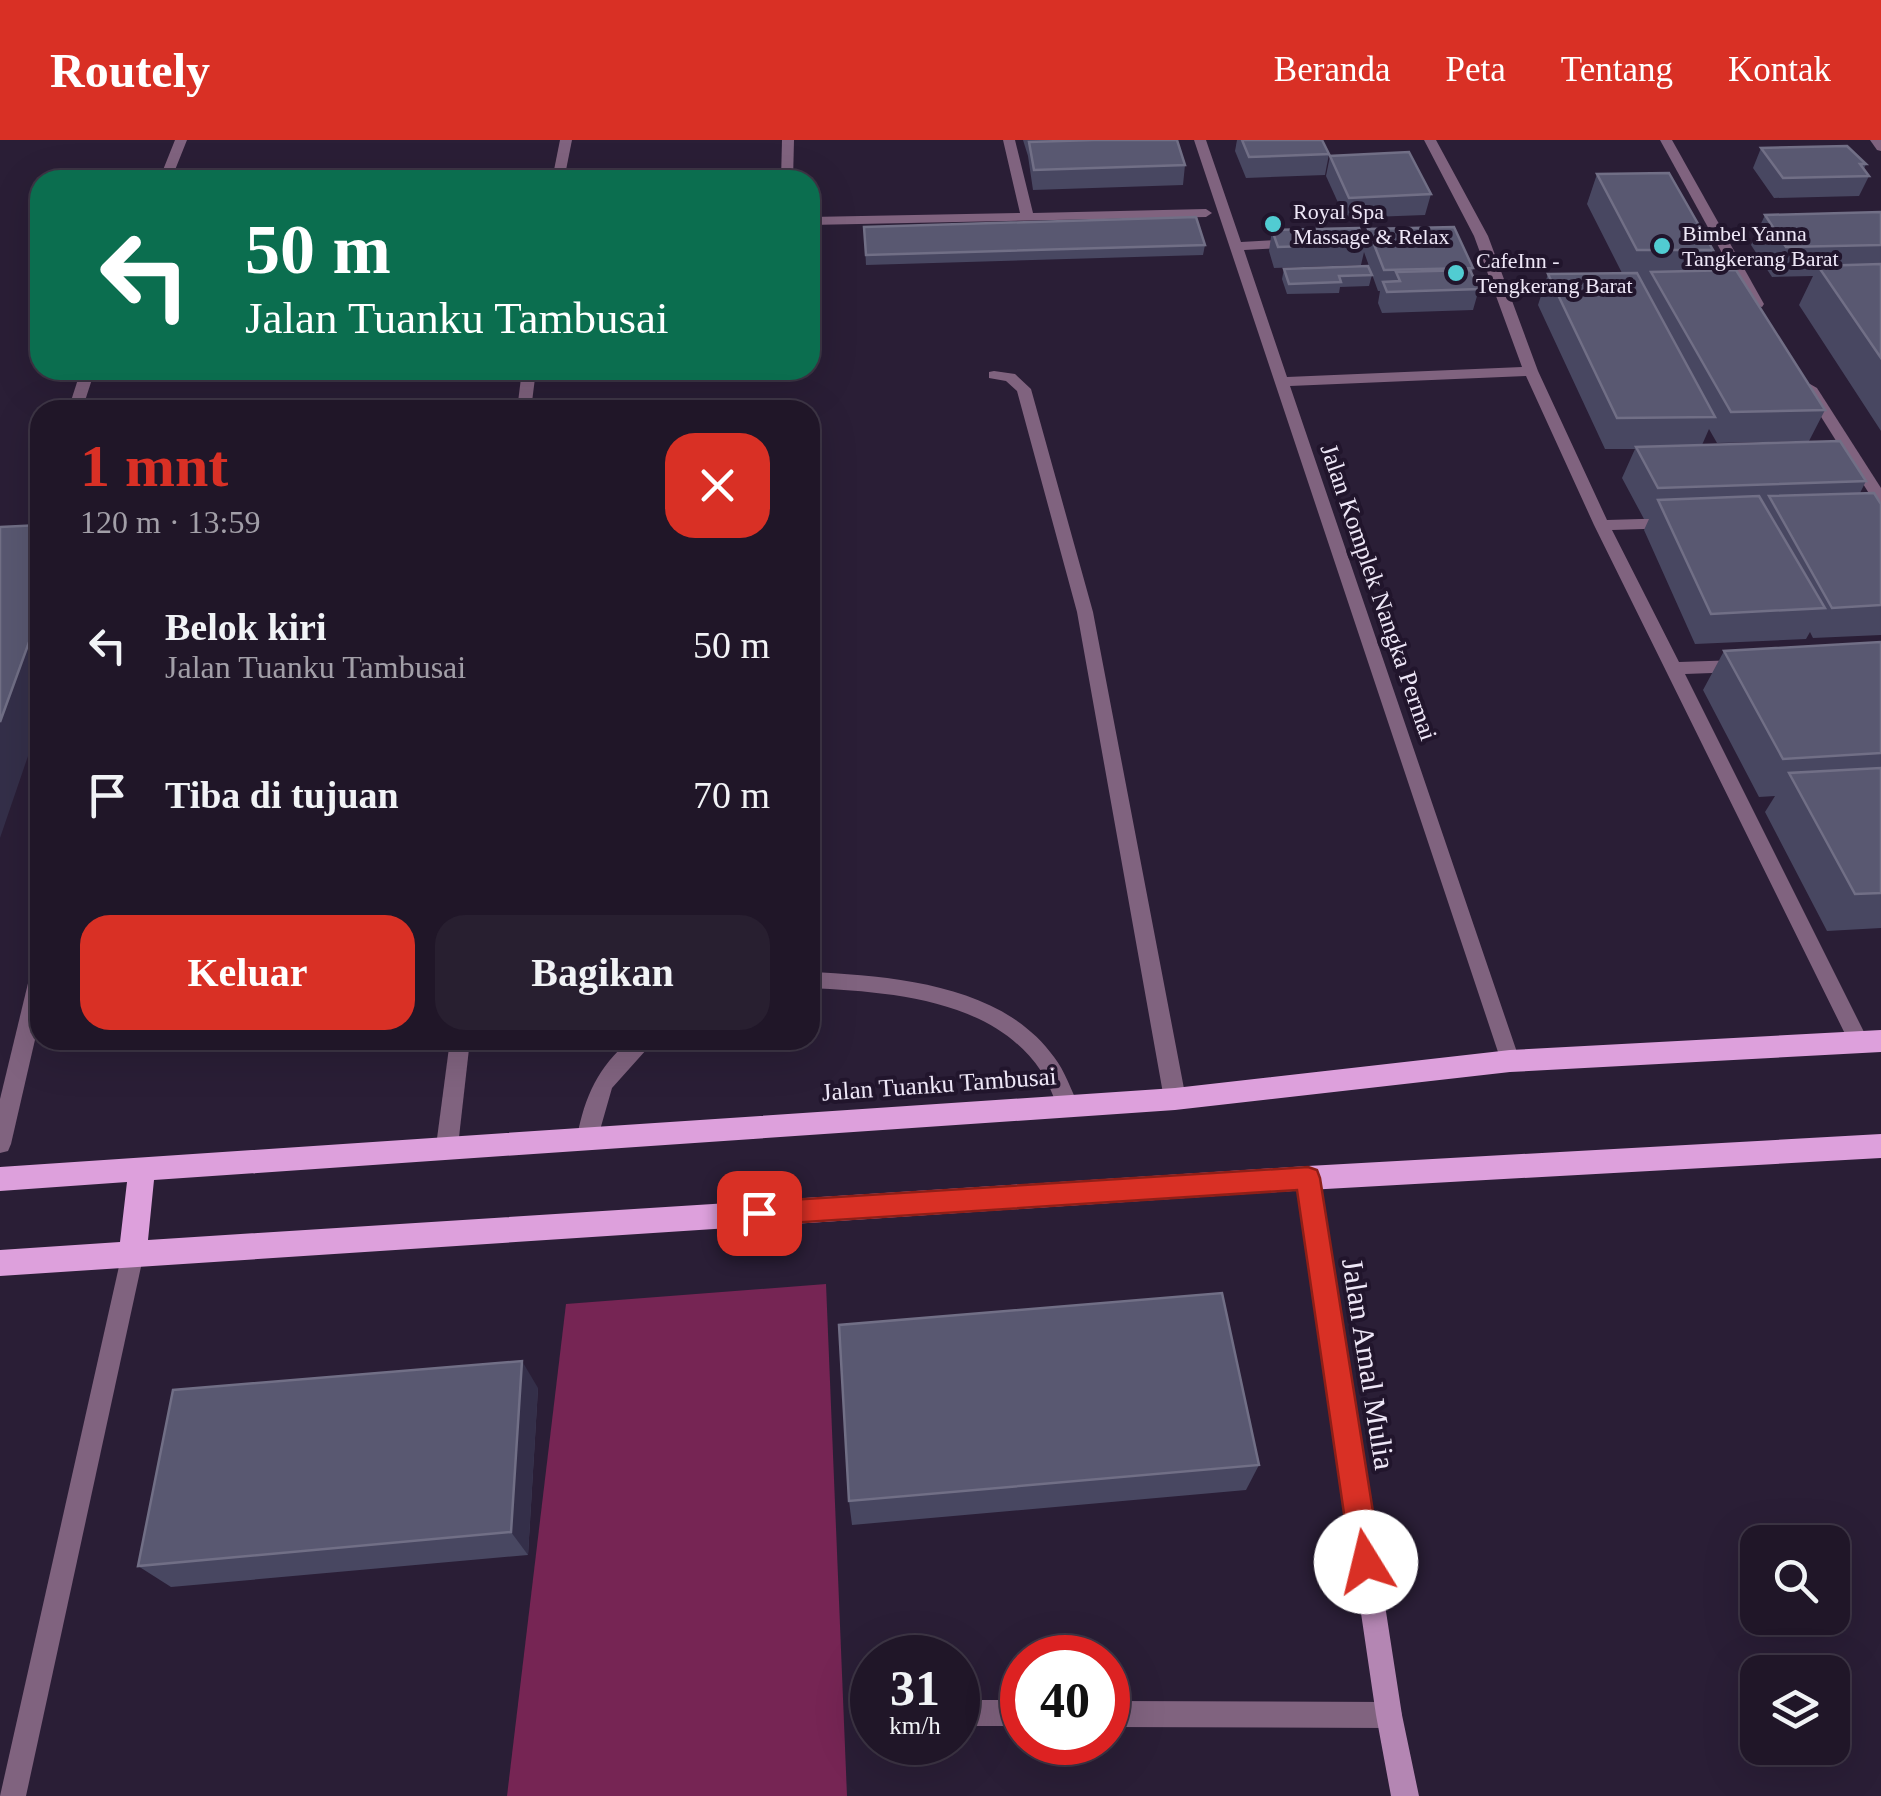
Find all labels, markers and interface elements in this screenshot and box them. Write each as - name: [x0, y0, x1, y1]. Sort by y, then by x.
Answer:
- text: Routely: [50, 44, 210, 97]
- text: Beranda: [1274, 50, 1390, 89]
- text: Peta: [1445, 50, 1506, 89]
- text: Tentang: [1561, 50, 1673, 89]
- text: Kontak: [1728, 50, 1831, 89]
- place label: Royal Spa Massage & Relax: [1293, 199, 1449, 249]
- icon: left: [80, 210, 210, 340]
- text: 50 m: [245, 211, 391, 288]
- marker: Royal Spa Massage & Relax: [1262, 213, 1284, 235]
- place label: Bimbel Yanna Tangkerang Barat: [1682, 221, 1839, 271]
- marker: Bimbel Yanna Tangkerang Barat: [1651, 235, 1673, 257]
- place label: CafeInn - Tengkerang Barat: [1476, 248, 1633, 298]
- marker: CafeInn - Tengkerang Barat: [1445, 262, 1467, 284]
- text: Jalan Tuanku Tambusai: [245, 293, 669, 343]
- text: 1 mnt: [80, 433, 228, 499]
- button: close: [665, 433, 770, 538]
- street label: Jalan Komplek Nangka Permai: [1315, 440, 1443, 744]
- text: 120 m · 13:59: [80, 504, 260, 540]
- text: Belok kiri: [165, 606, 327, 648]
- icon: left: [80, 618, 135, 673]
- text: 50 m: [693, 624, 770, 666]
- text: Jalan Tuanku Tambusai: [165, 649, 466, 685]
- icon: arrive: [80, 768, 135, 823]
- text: Tiba di tujuan: [165, 774, 399, 816]
- text: 70 m: [693, 774, 770, 816]
- button: Keluar: [80, 915, 415, 1030]
- button: Bagikan: [435, 915, 770, 1030]
- street label: Jalan Tuanku Tambusai: [821, 1062, 1057, 1106]
- pin: [717, 1171, 802, 1256]
- icon: arrive: [732, 1186, 787, 1241]
- street label: Jalan Amal Mulia: [1336, 1256, 1402, 1472]
- position arrow: [1314, 1510, 1418, 1614]
- map controls: [1740, 1525, 1850, 1765]
- button: search: [1740, 1525, 1850, 1635]
- speed limit sign: 40: [1000, 1635, 1130, 1765]
- button: layers: [1740, 1655, 1850, 1765]
- text: 31: [890, 1660, 940, 1716]
- text: km/h: [889, 1712, 941, 1739]

